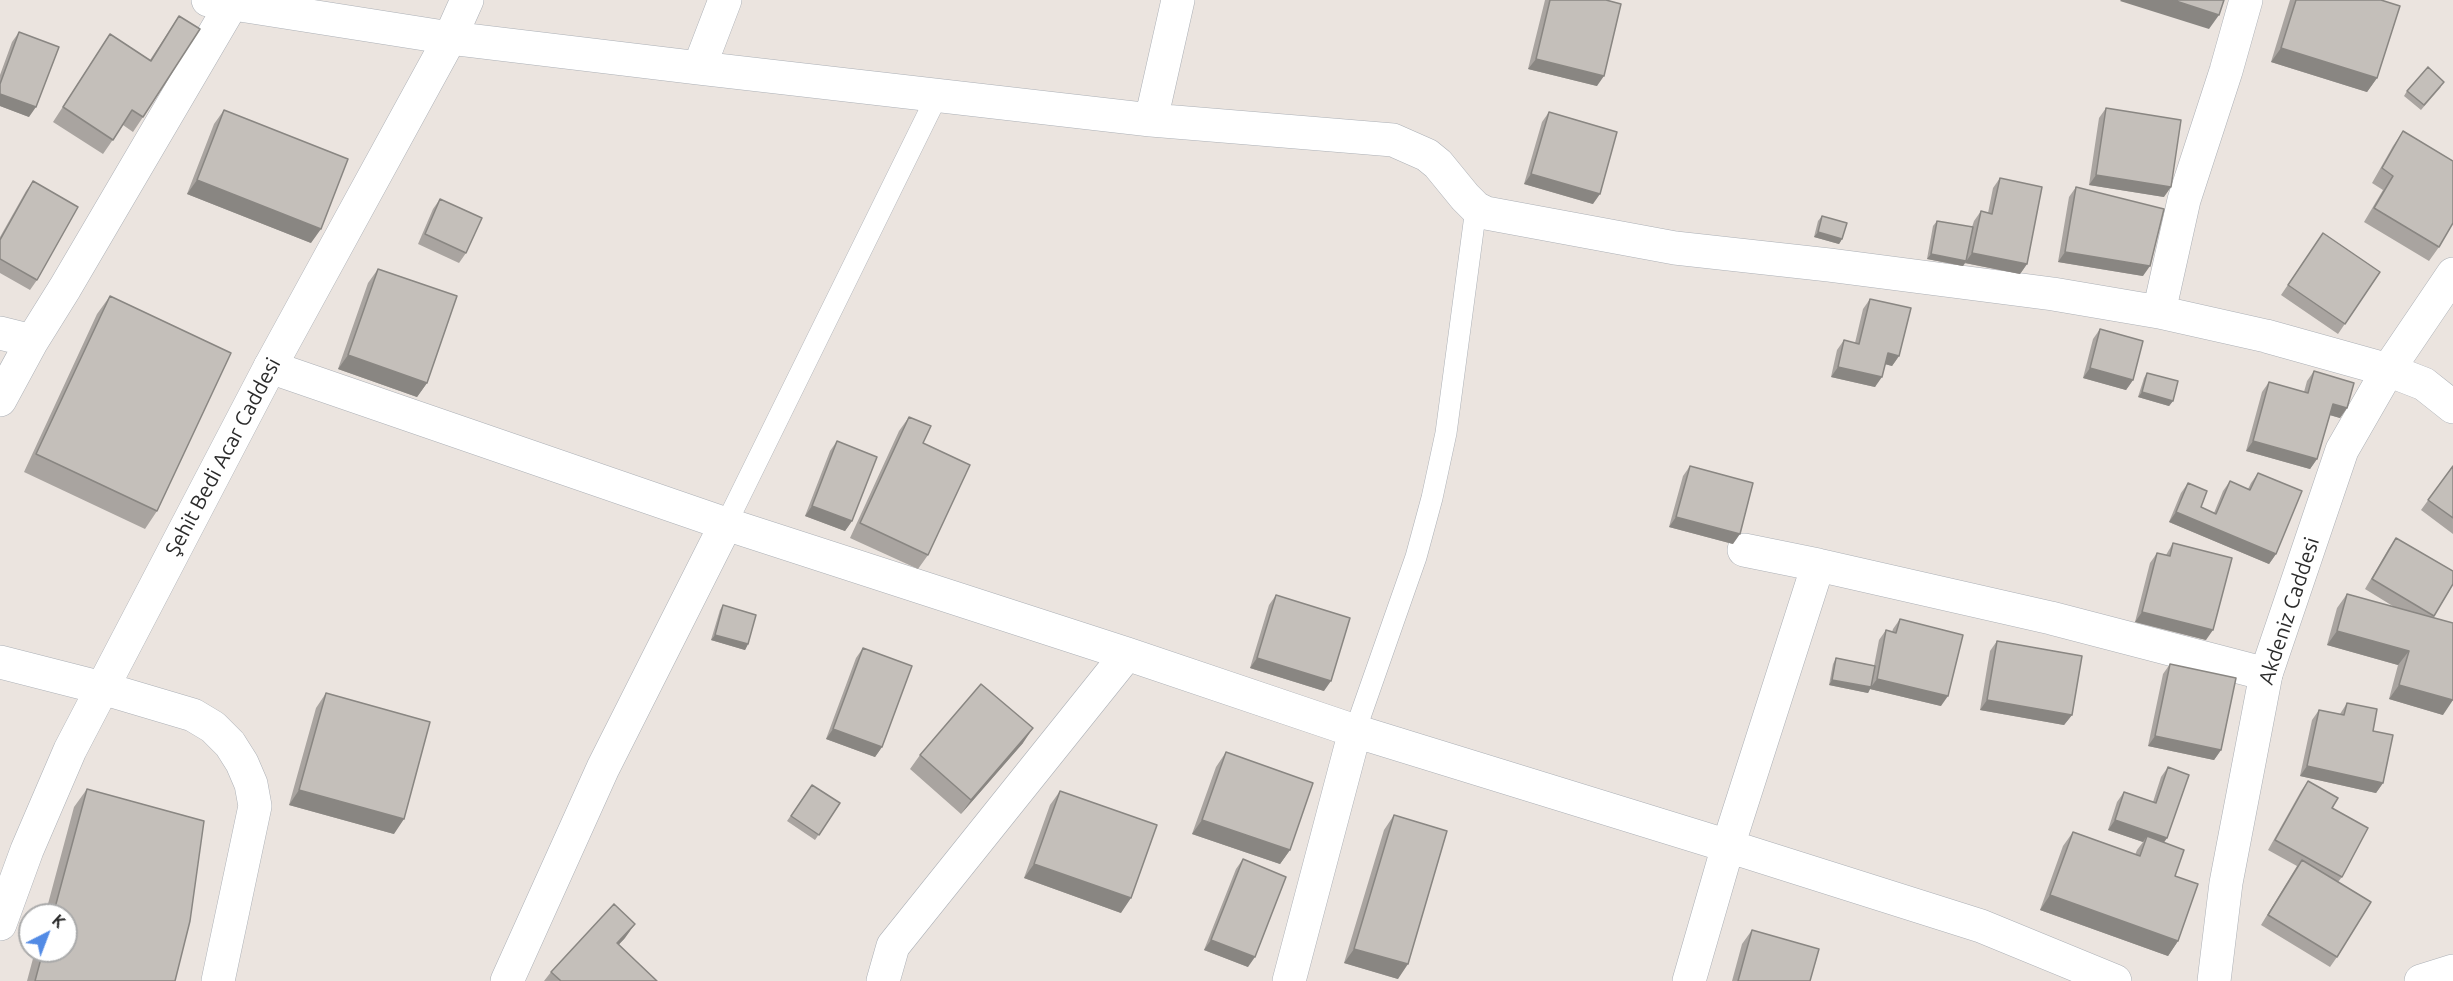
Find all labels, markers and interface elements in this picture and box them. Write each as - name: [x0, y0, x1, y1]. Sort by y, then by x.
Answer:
- street label: Şehit Bedi Acar Caddesi: [160, 354, 286, 560]
- street label: Akdeniz Caddesi: [2253, 534, 2325, 688]
- north arrow: [18, 903, 78, 963]
- text: K: [49, 911, 69, 931]

